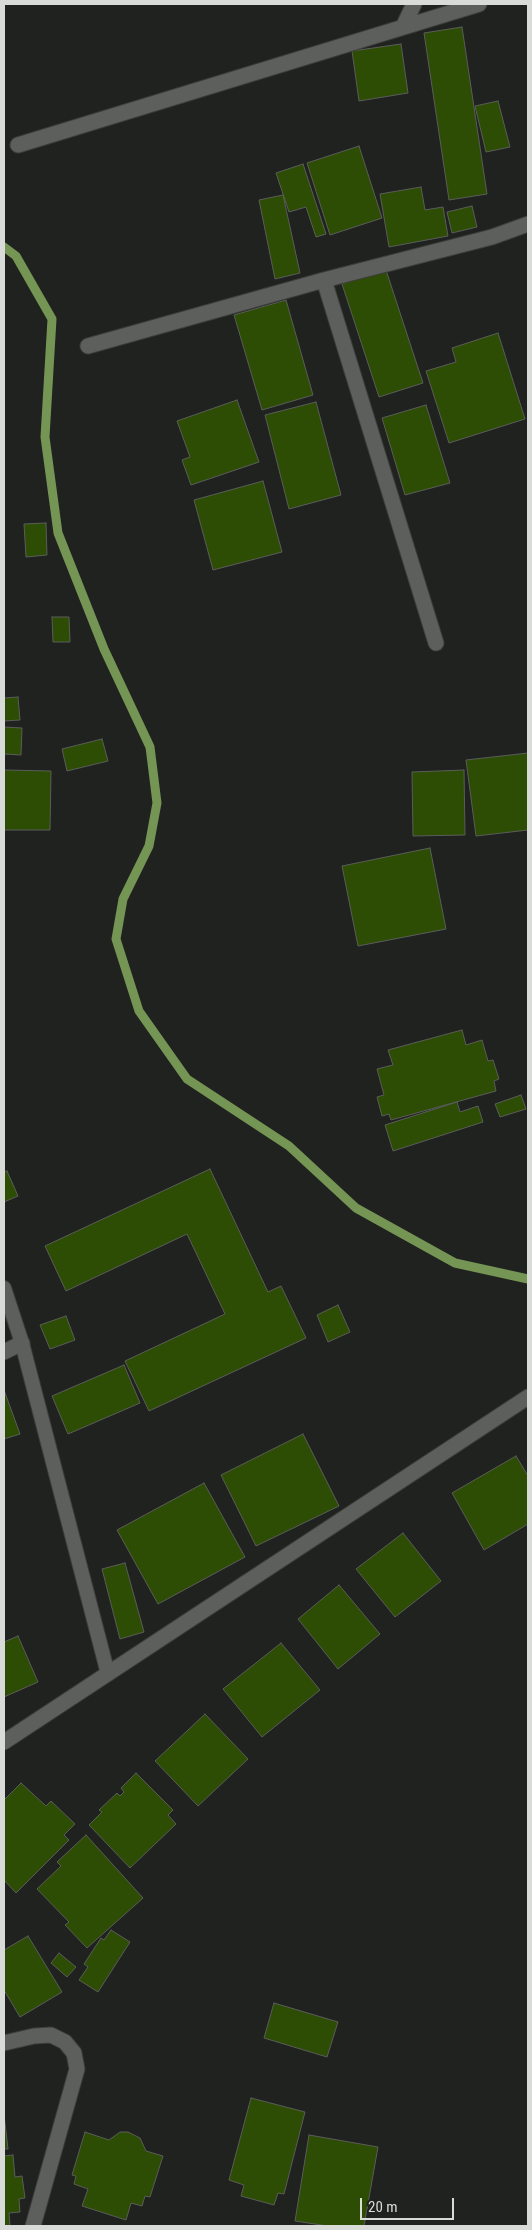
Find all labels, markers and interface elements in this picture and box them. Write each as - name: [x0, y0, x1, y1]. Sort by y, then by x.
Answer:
- scale bar: [362, 2188, 456, 2220]
- text: 20 m: [368, 2198, 398, 2216]

